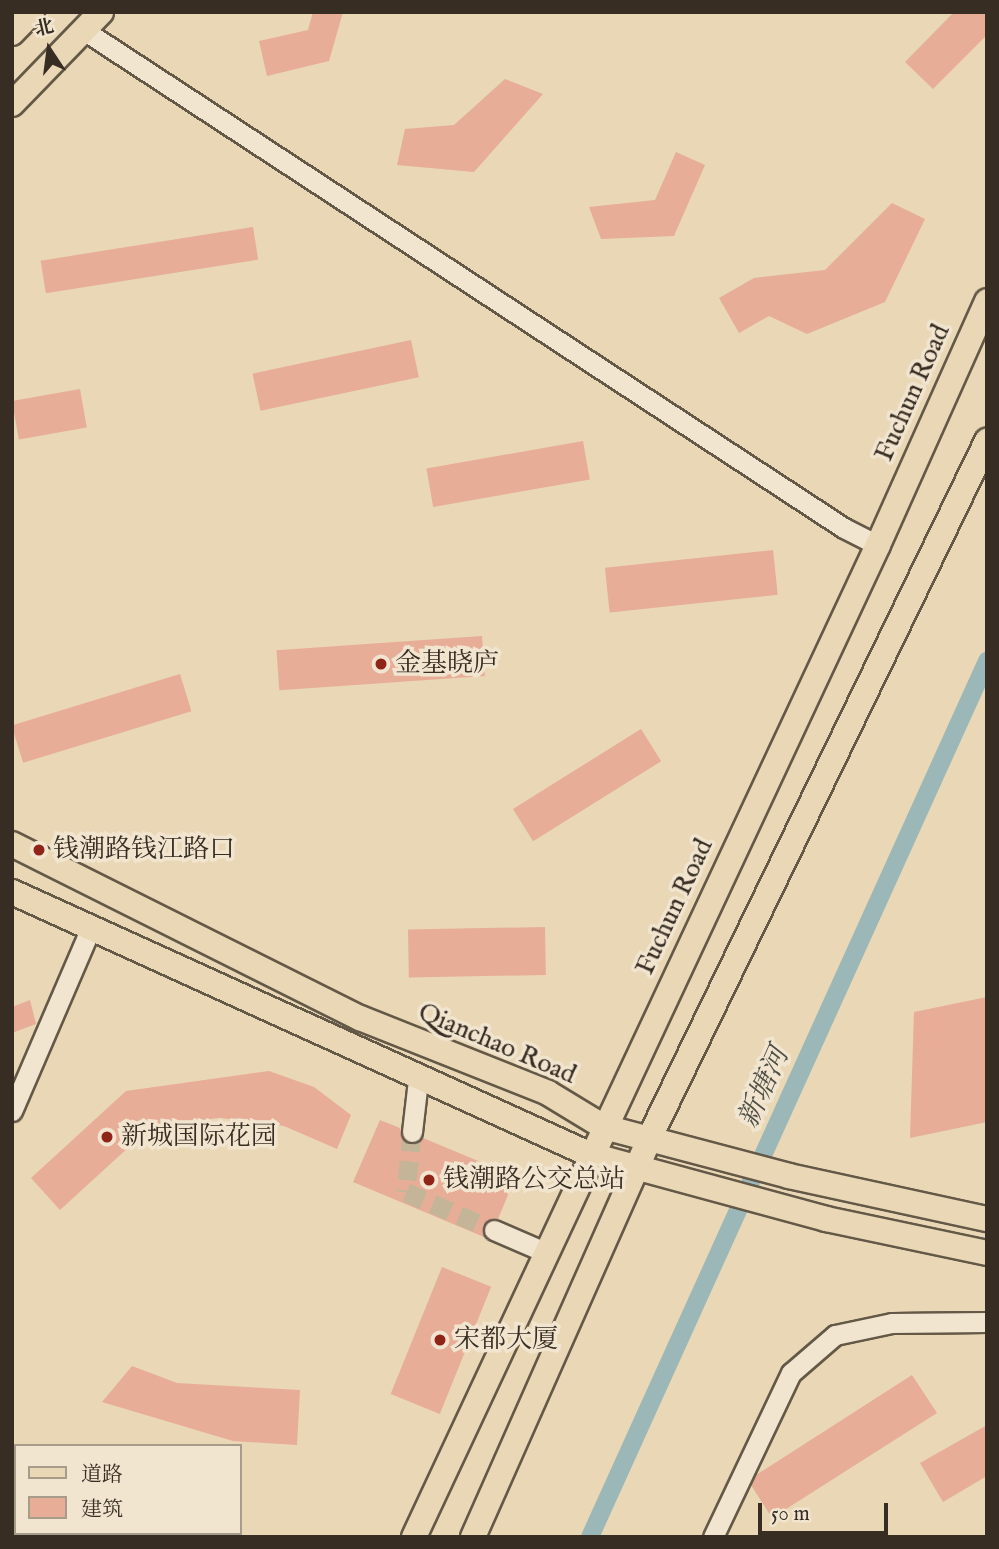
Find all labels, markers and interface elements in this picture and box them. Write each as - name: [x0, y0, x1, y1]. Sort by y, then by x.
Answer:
- north arrow: [14, 14, 84, 84]
- text: 北: [32, 15, 56, 42]
- street label: Fuchun Road: [869, 320, 957, 466]
- place label: 金基晓庐: [395, 648, 499, 680]
- marker: 金基晓庐: [373, 656, 389, 672]
- place label: 钱潮路钱江路口: [53, 834, 235, 866]
- street label: Fuchun Road: [630, 834, 720, 980]
- marker: 钱潮路钱江路口: [31, 842, 47, 858]
- street label: Qianchao Road: [414, 997, 580, 1091]
- water label: 新塘河: [733, 1043, 797, 1133]
- place label: 新城国际花园: [121, 1121, 277, 1153]
- marker: 新城国际花园: [99, 1129, 115, 1145]
- place label: 钱潮路公交总站: [443, 1164, 625, 1196]
- marker: 钱潮路公交总站: [421, 1172, 437, 1188]
- place label: 宋都大厦: [454, 1324, 558, 1356]
- marker: 宋都大厦: [432, 1332, 448, 1348]
- legend: [14, 1444, 242, 1535]
- text: 道路: [81, 1462, 123, 1489]
- scale bar: [761, 1490, 890, 1534]
- text: 建筑: [81, 1497, 123, 1524]
- text: 50 m: [771, 1501, 810, 1528]

